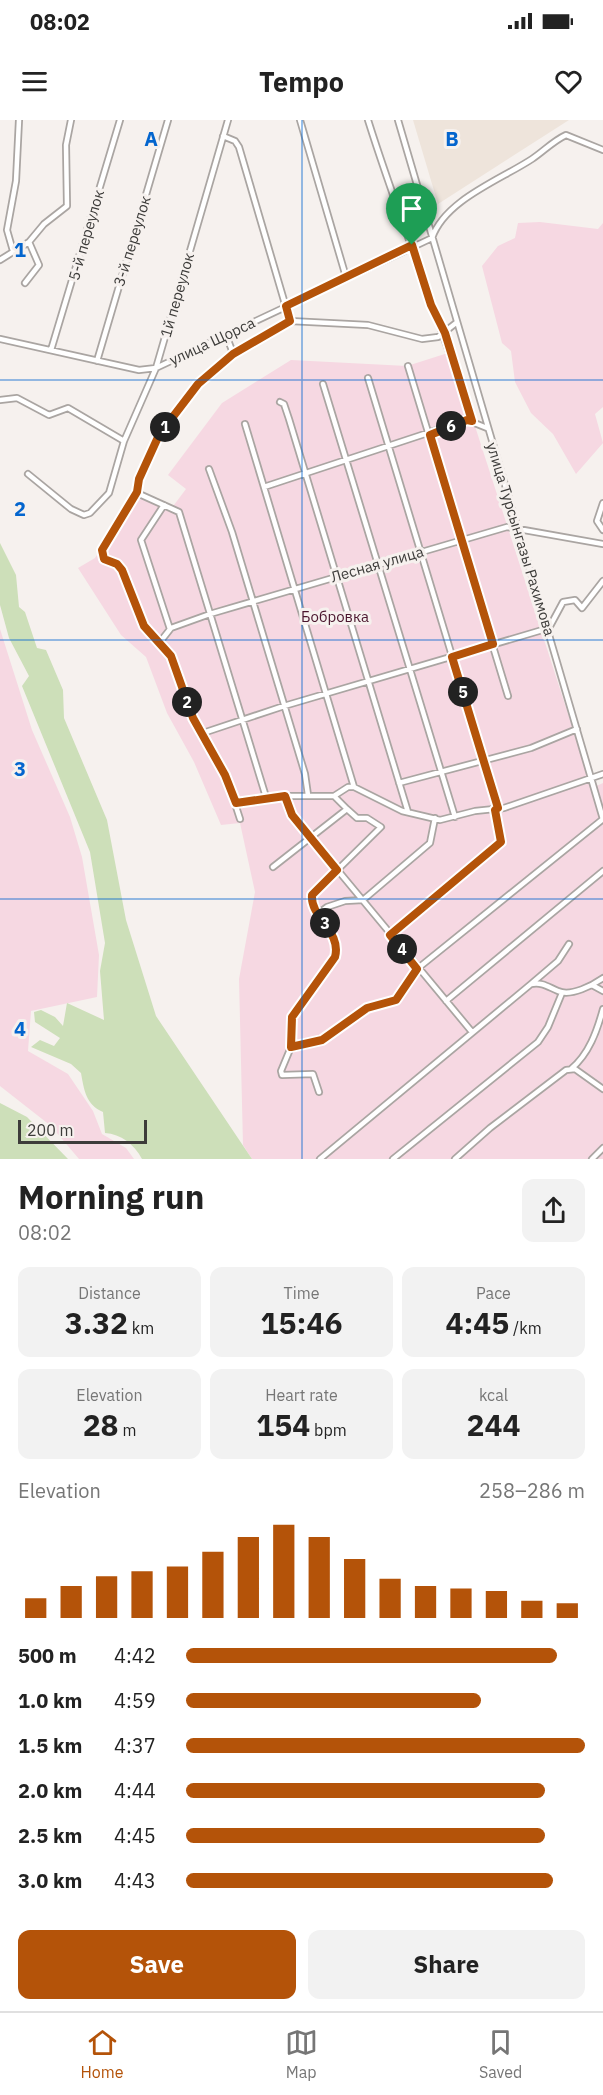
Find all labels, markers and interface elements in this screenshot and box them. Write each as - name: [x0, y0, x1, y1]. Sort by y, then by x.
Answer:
- text: 08:02: [30, 7, 90, 36]
- text: Tempo: [259, 64, 344, 99]
- icon: menu: [18, 65, 51, 98]
- icon: heart: [552, 65, 585, 98]
- text: A: [144, 125, 158, 152]
- text: B: [445, 125, 459, 152]
- pin: [386, 183, 437, 245]
- street label: 5-й переулок: [64, 187, 108, 283]
- icon: arrive: [395, 192, 428, 225]
- street label: 3-й переулок: [109, 194, 155, 288]
- text: 1: [14, 236, 26, 263]
- street label: 1й переулок: [156, 250, 198, 340]
- street label: улица Щорса: [166, 313, 258, 369]
- pin: 6: [436, 411, 466, 441]
- pin: 1: [150, 412, 180, 442]
- text: 6: [446, 416, 456, 436]
- text: 1: [160, 417, 170, 437]
- street label: улица Турсынгазы Рахимова: [482, 440, 560, 638]
- text: 2: [14, 495, 26, 522]
- street label: Лесная улица: [328, 542, 426, 586]
- park label: Бобровка: [301, 607, 369, 626]
- pin: 5: [448, 677, 478, 707]
- text: 5: [458, 682, 468, 702]
- pin: 2: [172, 687, 202, 717]
- text: 2: [182, 692, 192, 712]
- text: 3: [14, 755, 26, 782]
- pin: 3: [310, 908, 340, 938]
- text: 3: [320, 913, 330, 933]
- pin: 4: [387, 934, 417, 964]
- text: 4: [397, 939, 407, 959]
- text: 4: [14, 1015, 26, 1042]
- scale bar: [18, 1117, 147, 1145]
- text: 200 m: [27, 1120, 74, 1140]
- text: Morning run: [18, 1175, 204, 1218]
- button: share: [522, 1179, 585, 1242]
- text: 08:02: [18, 1219, 72, 1246]
- text: Distance: [78, 1283, 141, 1303]
- text: Time: [284, 1283, 319, 1303]
- text: Pace: [476, 1283, 511, 1303]
- text: 3.32: [65, 1303, 128, 1342]
- text: 15:46: [261, 1303, 342, 1342]
- text: 4:45: [445, 1303, 509, 1342]
- text: km: [128, 1318, 154, 1338]
- text: /km: [509, 1318, 542, 1338]
- text: Elevation: [76, 1385, 143, 1405]
- text: Heart rate: [265, 1385, 338, 1405]
- text: kcal: [479, 1385, 508, 1405]
- text: 28: [83, 1405, 119, 1444]
- text: 154: [256, 1405, 310, 1444]
- text: 244: [467, 1405, 521, 1444]
- text: m: [119, 1420, 136, 1440]
- text: bpm: [310, 1420, 347, 1440]
- text: Elevation: [18, 1477, 101, 1504]
- text: 258–286 m: [479, 1477, 585, 1504]
- text: 500 m: [18, 1642, 77, 1669]
- text: 4:42: [114, 1642, 156, 1669]
- text: 1.0 km: [18, 1687, 82, 1714]
- text: 4:59: [114, 1687, 156, 1714]
- text: 1.5 km: [18, 1732, 82, 1759]
- text: 4:37: [114, 1732, 156, 1759]
- text: 2.0 km: [18, 1777, 82, 1804]
- text: 4:44: [114, 1777, 156, 1804]
- text: 2.5 km: [18, 1822, 82, 1849]
- text: 4:45: [114, 1822, 156, 1849]
- text: 3.0 km: [18, 1867, 82, 1894]
- text: 4:43: [114, 1867, 156, 1894]
- button: Save: [18, 1930, 296, 1999]
- button: Share: [308, 1930, 585, 1999]
- tab: Home: [81, 2026, 124, 2082]
- tab: Map: [285, 2026, 318, 2082]
- tab: Saved: [479, 2026, 522, 2082]

